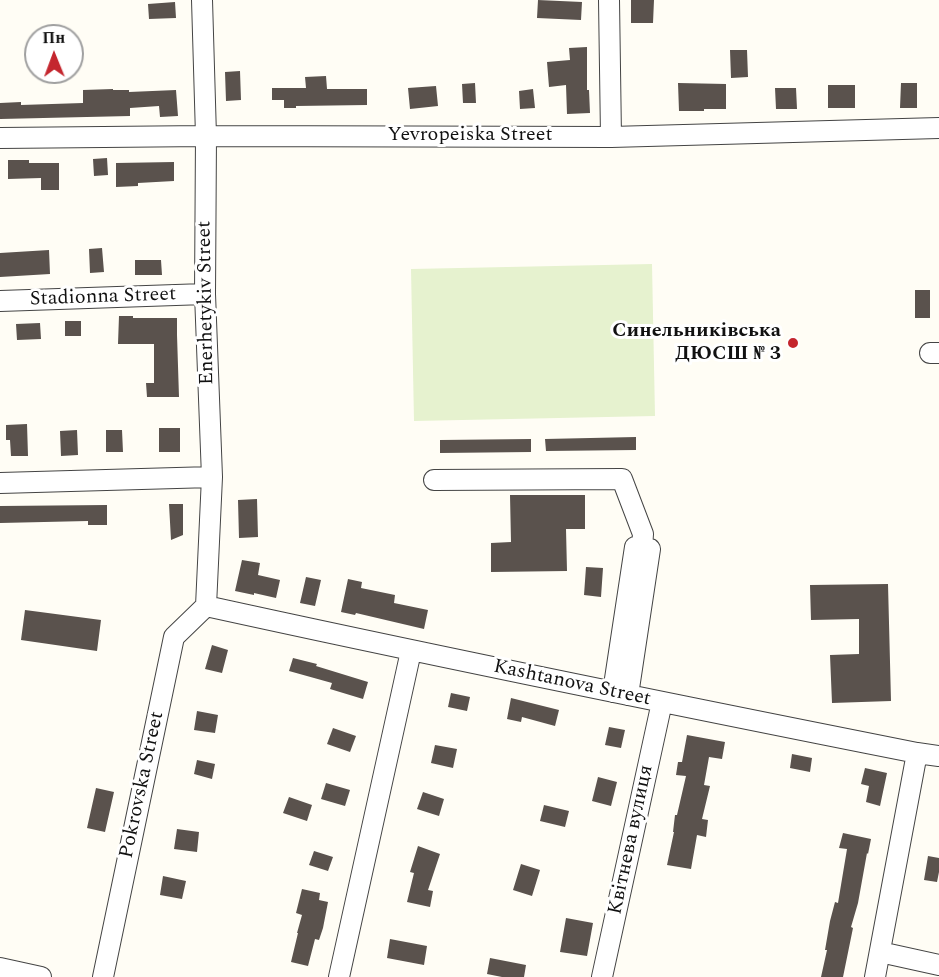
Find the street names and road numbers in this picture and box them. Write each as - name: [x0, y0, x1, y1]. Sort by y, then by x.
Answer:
- street label: Yevropeiska Street: [387, 124, 553, 148]
- street label: Enerhetykiv Street: [194, 221, 220, 385]
- street label: Stadionna Street: [29, 283, 177, 313]
- street label: Kashtanova Street: [491, 656, 653, 712]
- street label: Pokrovska Street: [116, 709, 170, 861]
- street label: Квітнева вулиця: [604, 763, 660, 917]

